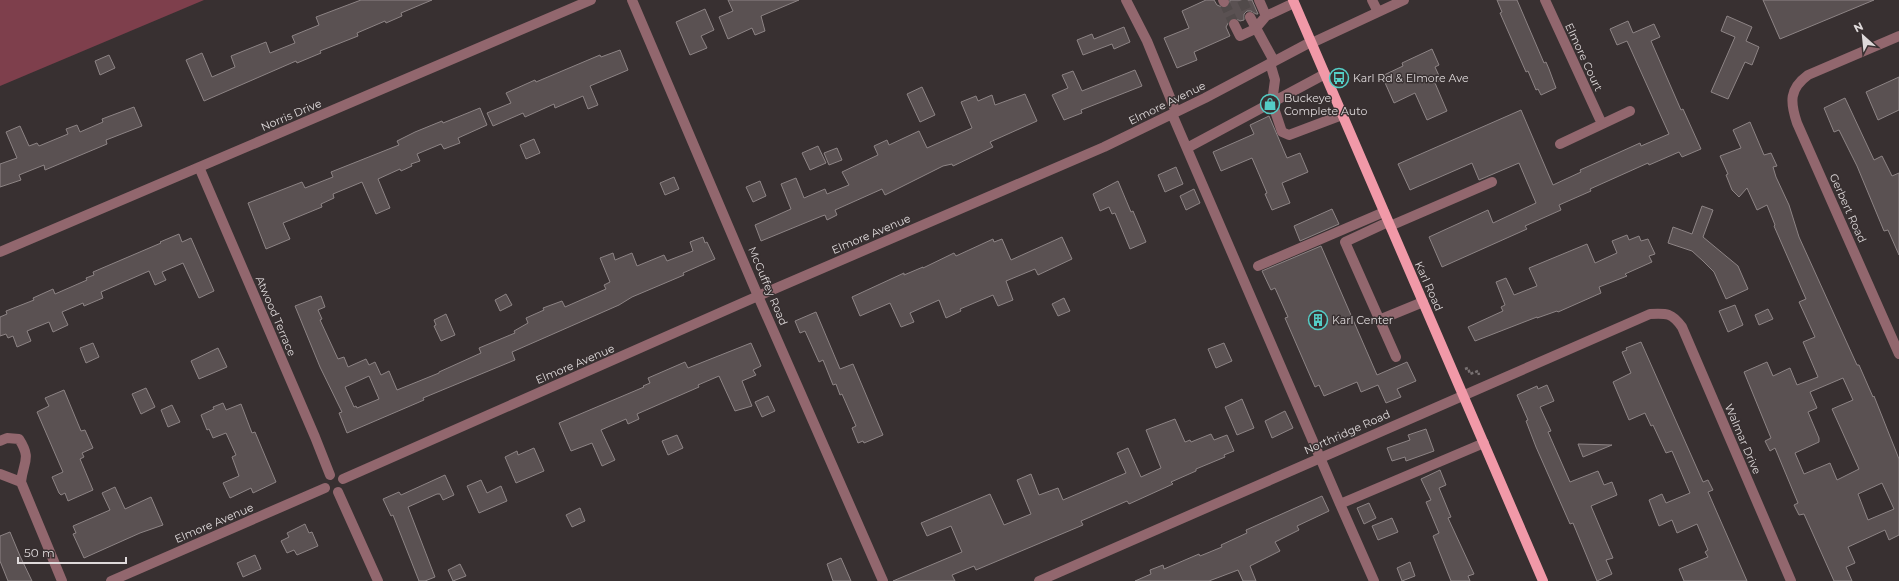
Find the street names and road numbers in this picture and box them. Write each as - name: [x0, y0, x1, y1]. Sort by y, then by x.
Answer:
- street label: Elmore Court: [1562, 21, 1606, 94]
- street label: Elmore Avenue: [1126, 78, 1208, 128]
- street label: Norris Drive: [259, 96, 324, 134]
- street label: Gerbert Road: [1827, 171, 1869, 245]
- street label: Elmore Avenue: [830, 211, 913, 257]
- street label: McGuffey Road: [745, 245, 791, 327]
- street label: Karl Road: [1412, 259, 1446, 313]
- street label: Atwood Terrace: [253, 274, 299, 359]
- street label: Elmore Avenue: [534, 341, 617, 387]
- street label: Walmar Drive: [1722, 402, 1764, 477]
- street label: Northridge Road: [1302, 407, 1392, 457]
- street label: Elmore Avenue: [173, 500, 256, 546]

